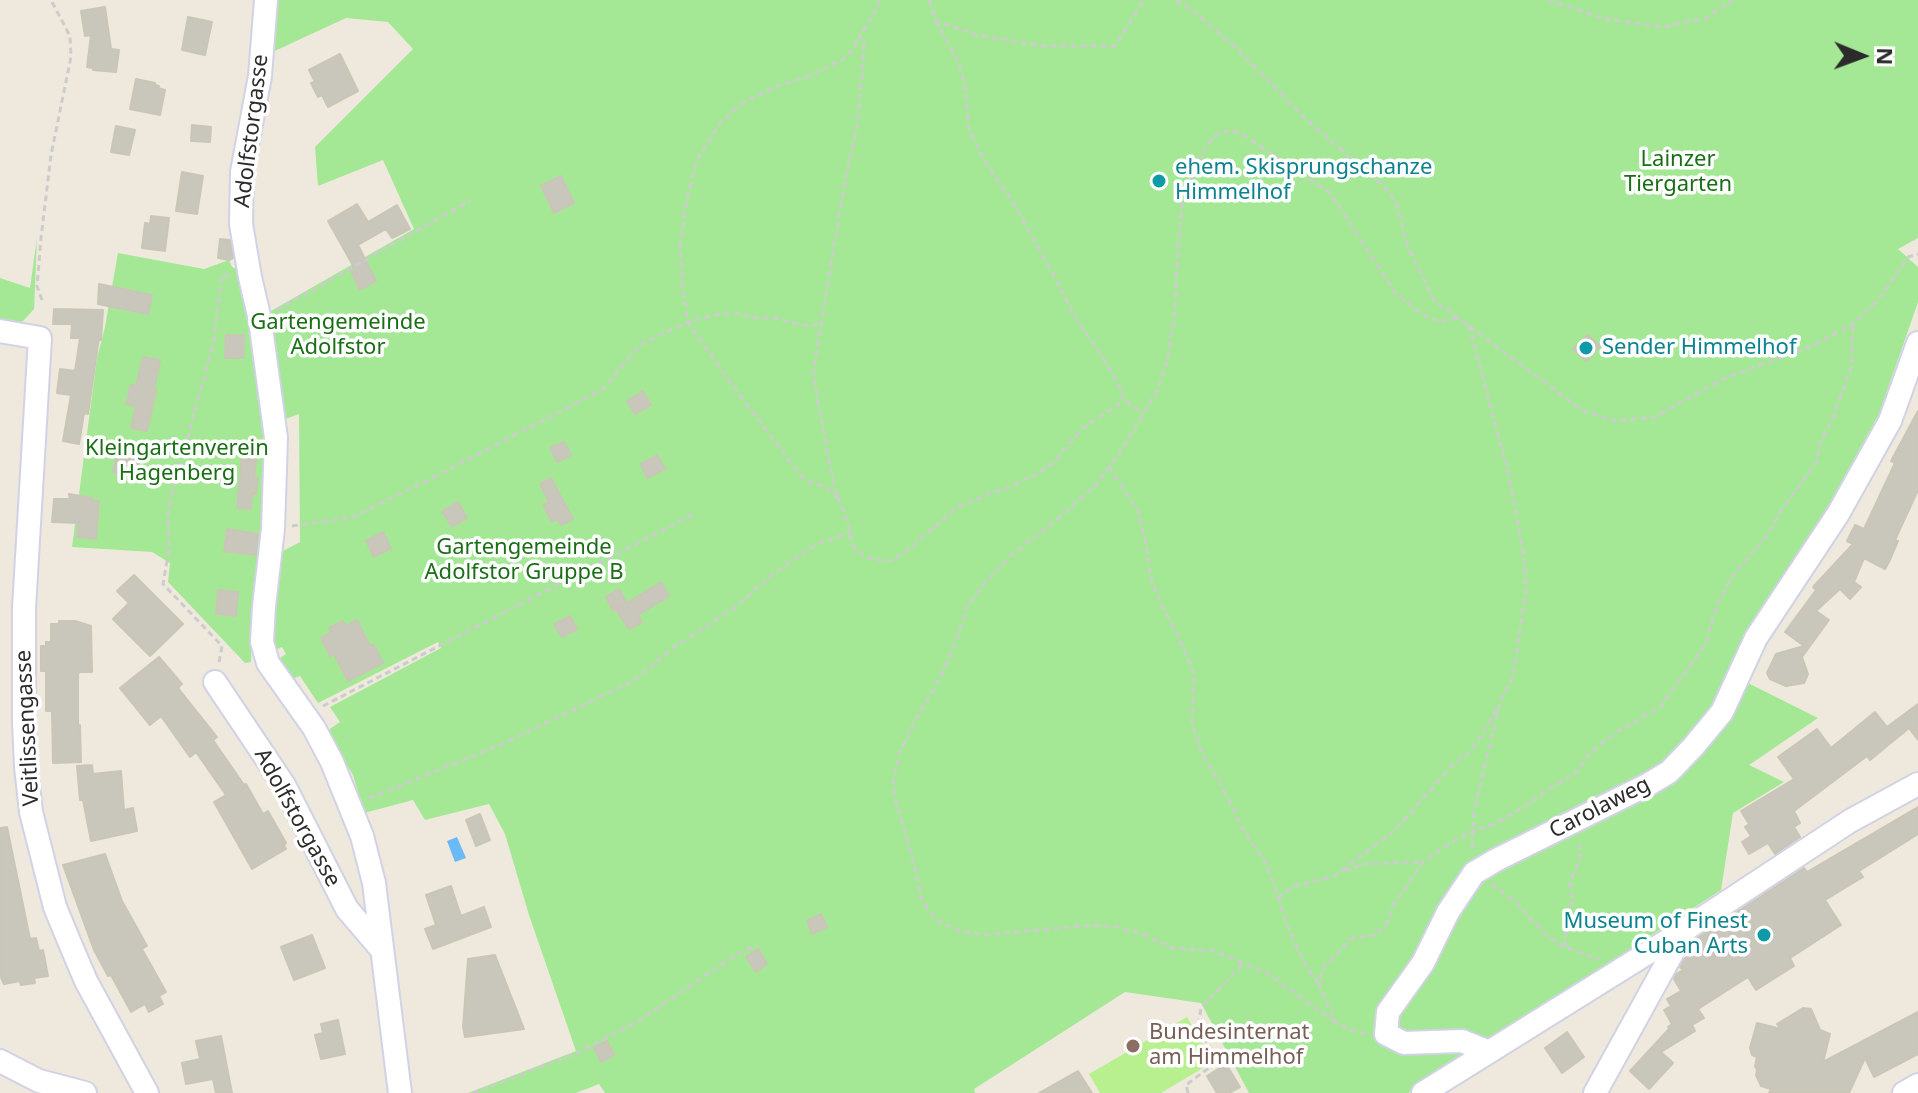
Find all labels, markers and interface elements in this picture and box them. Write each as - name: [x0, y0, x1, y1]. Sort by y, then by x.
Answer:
- north arrow: [1822, 16, 1902, 96]
- text: N: [1871, 47, 1901, 66]
- street label: Adolfstorgasse: [230, 53, 274, 209]
- park label: Lainzer Tiergarten: [1624, 147, 1732, 198]
- place label: ehem. Skisprungschanze Himmelhof: [1175, 155, 1432, 206]
- marker: ehem. Skisprungschanze Himmelhof: [1150, 172, 1168, 190]
- park label: Gartengemeinde Adolfstor: [250, 310, 426, 362]
- place label: Sender Himmelhof: [1602, 335, 1797, 361]
- marker: Sender Himmelhof: [1577, 339, 1595, 357]
- park label: Kleingartenverein Hagenberg: [85, 436, 269, 488]
- park label: Gartengemeinde Adolfstor Gruppe B: [425, 535, 623, 586]
- street label: Veitlissengasse: [11, 649, 45, 807]
- street label: Adolfstorgasse: [248, 744, 346, 892]
- street label: Carolaweg: [1545, 771, 1655, 845]
- place label: Museum of Finest Cuban Arts: [1563, 909, 1748, 960]
- marker: Museum of Finest Cuban Arts: [1755, 926, 1773, 944]
- place label: Bundesinternat am Himmelhof: [1149, 1020, 1310, 1072]
- marker: Bundesinternat am Himmelhof: [1124, 1037, 1142, 1055]

